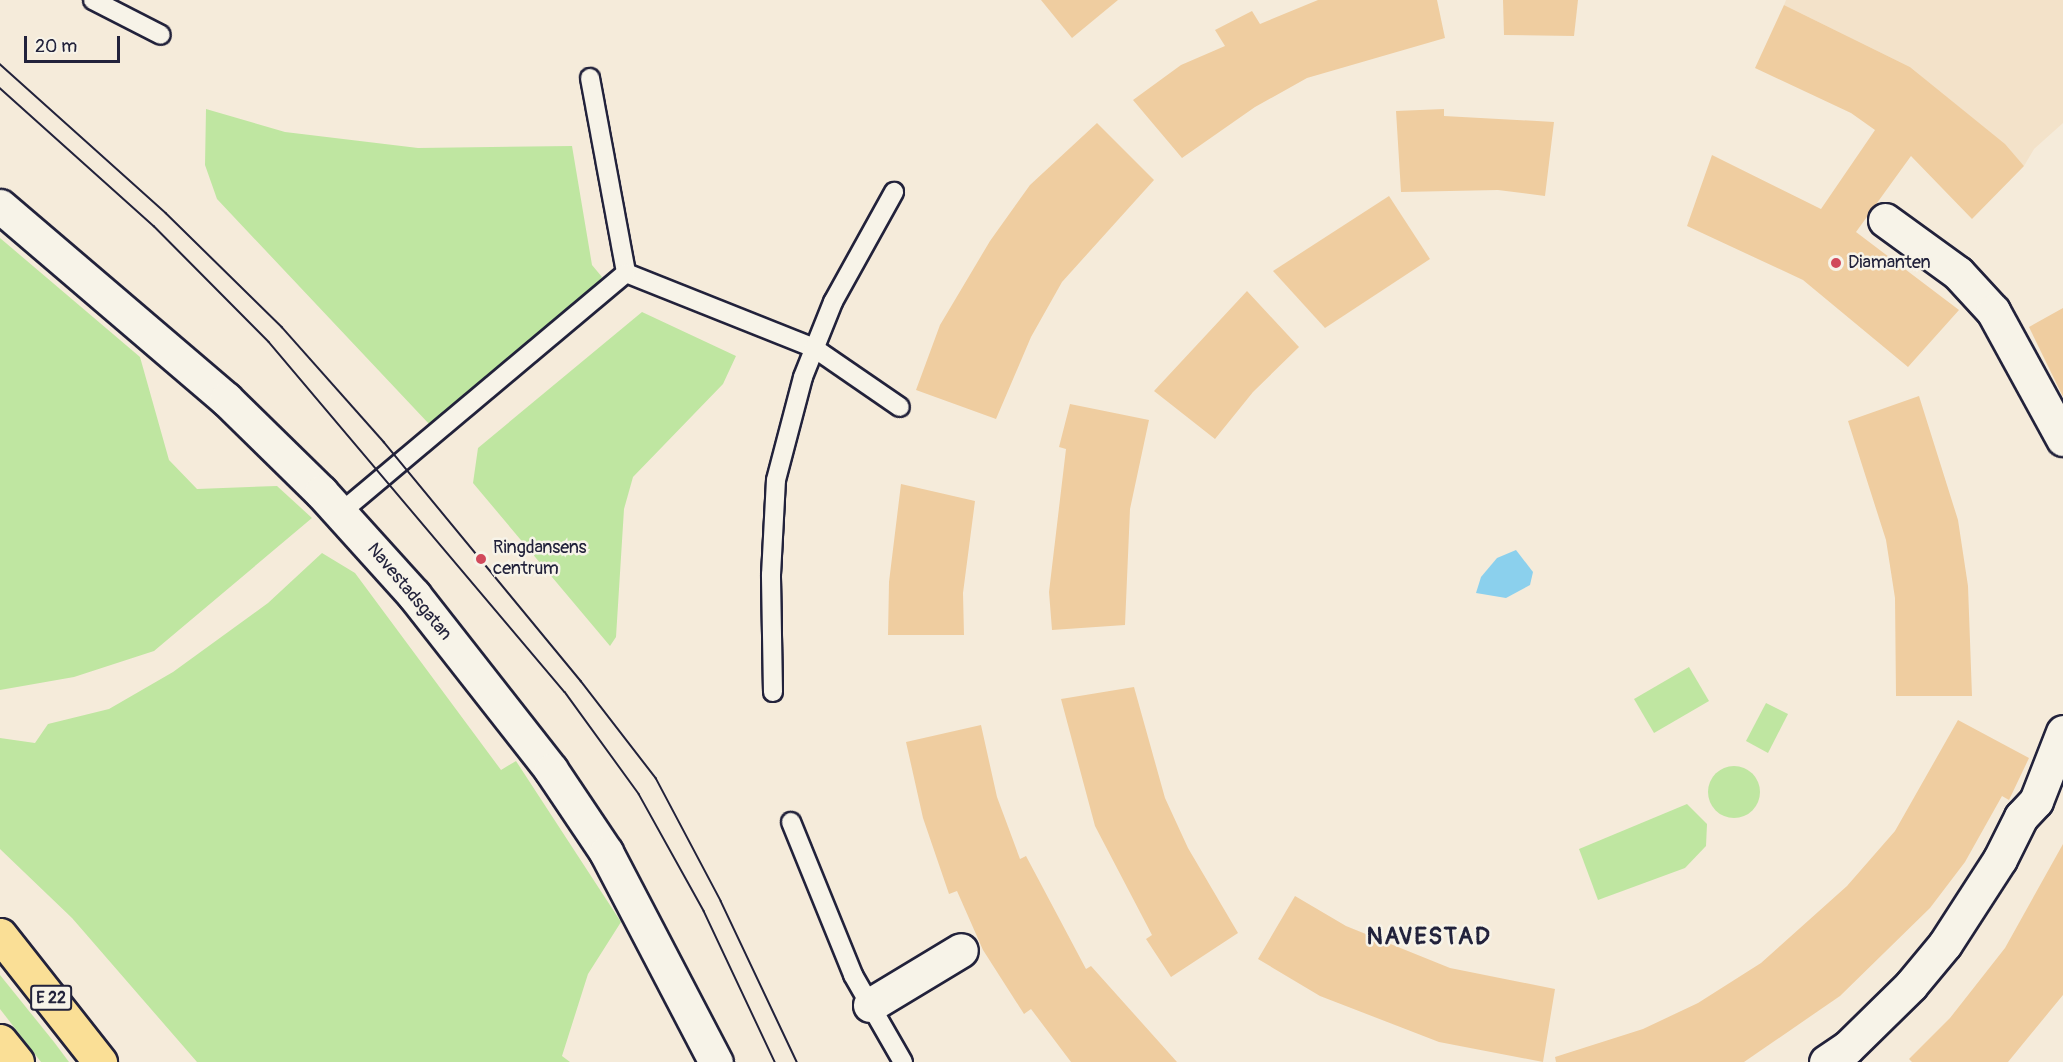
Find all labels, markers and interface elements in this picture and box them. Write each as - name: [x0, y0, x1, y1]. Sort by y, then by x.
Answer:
- scale bar: [27, 24, 123, 62]
- text: 20 m: [35, 35, 77, 58]
- place label: Diamanten: [1848, 252, 1931, 274]
- marker: Diamanten: [1829, 256, 1843, 270]
- place label: Ringdansens centrum: [493, 538, 587, 580]
- street label: Navestadsgatan: [362, 539, 456, 645]
- marker: Ringdansens centrum: [474, 552, 488, 566]
- district label: NAVESTAD: [1367, 923, 1491, 951]
- road number: E 22: [30, 985, 72, 1011]

